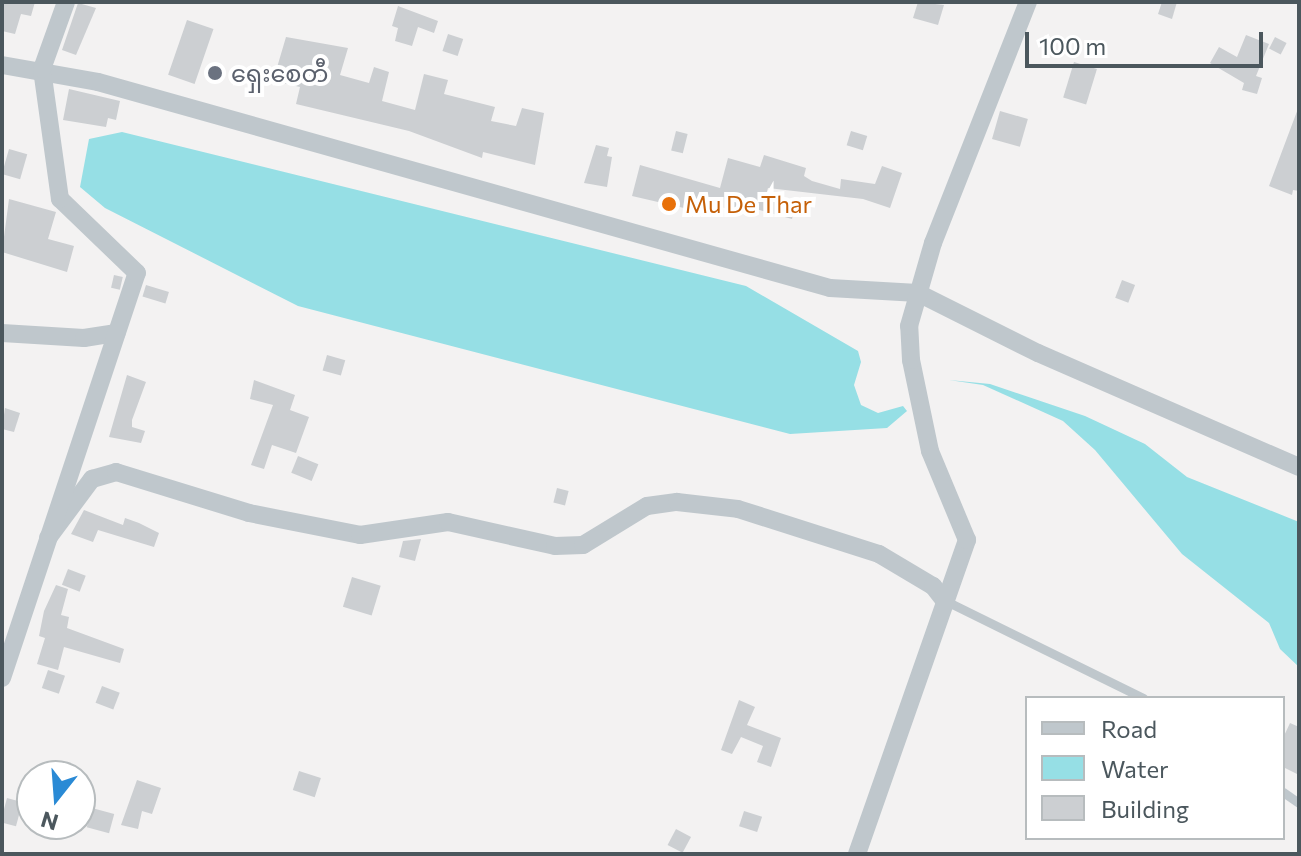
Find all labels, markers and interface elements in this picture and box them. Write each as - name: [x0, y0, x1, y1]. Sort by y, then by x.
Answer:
- scale bar: [1029, 16, 1267, 66]
- text: 100 m: [1039, 31, 1106, 60]
- place label: ရှေးစေတီ: [231, 59, 328, 87]
- marker: ရှေးစေတီ: [206, 64, 224, 82]
- place label: Mu De Thar: [685, 190, 812, 218]
- marker: Mu De Thar: [660, 195, 678, 213]
- legend: [1025, 696, 1285, 840]
- text: Road: [1101, 714, 1157, 743]
- text: Water: [1101, 754, 1169, 783]
- north arrow: [16, 760, 96, 840]
- text: Building: [1101, 794, 1189, 823]
- text: N: [38, 806, 61, 837]

